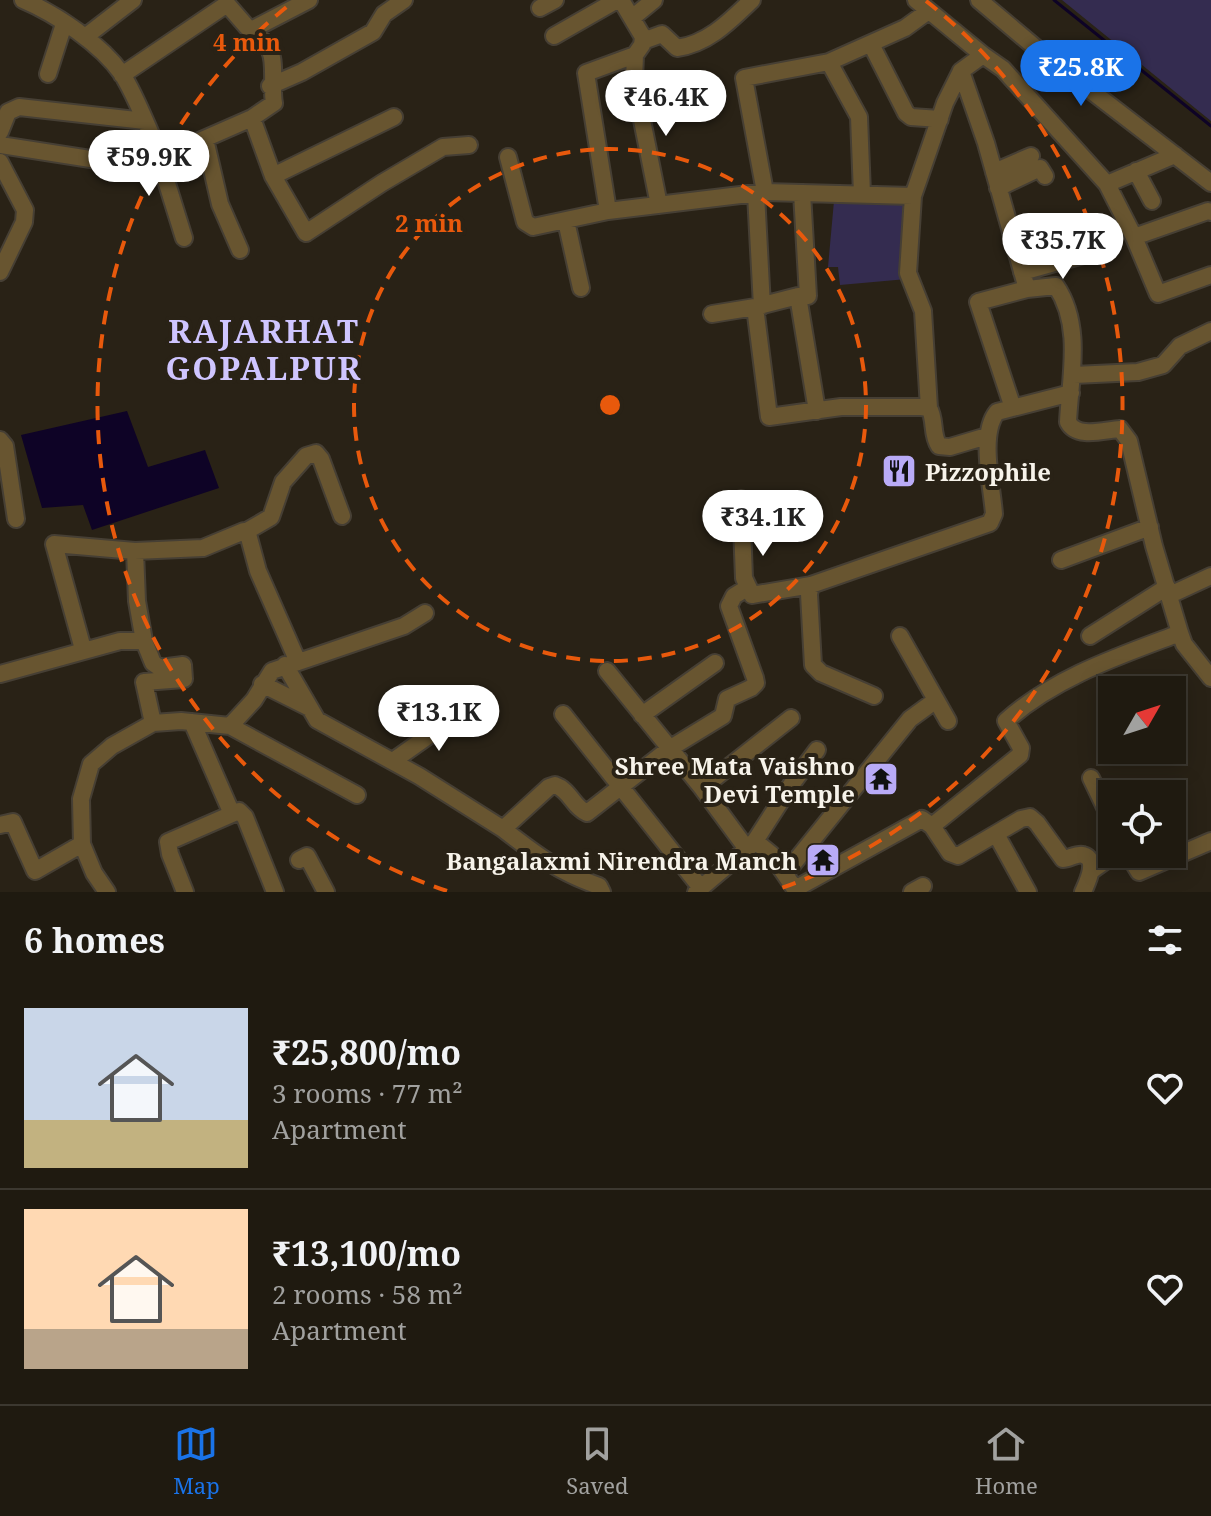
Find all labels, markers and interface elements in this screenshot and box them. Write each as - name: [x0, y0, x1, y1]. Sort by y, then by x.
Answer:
- text: 4 min: [213, 25, 281, 58]
- pin: ₹25.8K: [1016, 40, 1146, 108]
- text: ₹25.8K: [1038, 48, 1124, 84]
- pin: ₹46.4K: [601, 70, 731, 138]
- text: ₹46.4K: [623, 78, 709, 114]
- pin: ₹59.9K: [84, 130, 214, 198]
- text: ₹59.9K: [106, 138, 192, 174]
- text: 2 min: [395, 206, 463, 239]
- pin: ₹35.7K: [998, 213, 1128, 281]
- text: ₹35.7K: [1020, 221, 1106, 257]
- district label: RAJARHAT GOPALPUR: [166, 309, 362, 389]
- centre of rings: [596, 391, 624, 419]
- restaurant icon: Pizzophile: [880, 452, 918, 490]
- place label: Pizzophile: [925, 455, 1051, 488]
- pin: ₹34.1K: [698, 490, 828, 558]
- text: ₹34.1K: [720, 498, 806, 534]
- north arrow: [1098, 676, 1186, 764]
- map controls: [1098, 676, 1186, 868]
- pin: ₹13.1K: [374, 685, 504, 753]
- text: ₹13.1K: [396, 693, 482, 729]
- place label: Shree Mata Vaishno Devi Temple: [615, 749, 855, 810]
- temple icon: Shree Mata Vaishno Devi Temple: [862, 760, 900, 798]
- button: locate: [1098, 780, 1186, 868]
- temple icon: Bangalaxmi Nirendra Manch: [804, 841, 842, 879]
- place label: Bangalaxmi Nirendra Manch: [446, 844, 797, 877]
- text: 6 homes: [24, 917, 165, 963]
- icon: filters: [1143, 918, 1187, 962]
- text: ₹25,800/mo: [272, 1029, 461, 1075]
- icon: home: [88, 1040, 184, 1136]
- icon: heart: [1143, 1066, 1187, 1110]
- text: 3 rooms · 77 m²: [272, 1075, 463, 1111]
- text: Apartment: [272, 1111, 407, 1147]
- text: ₹13,100/mo: [272, 1230, 461, 1276]
- icon: home: [88, 1241, 184, 1337]
- icon: heart: [1143, 1267, 1187, 1311]
- text: 2 rooms · 58 m²: [272, 1276, 463, 1312]
- text: Apartment: [272, 1312, 407, 1348]
- tab: Map: [173, 1422, 220, 1500]
- tab: Saved: [566, 1422, 629, 1500]
- tab: Home: [975, 1422, 1038, 1500]

